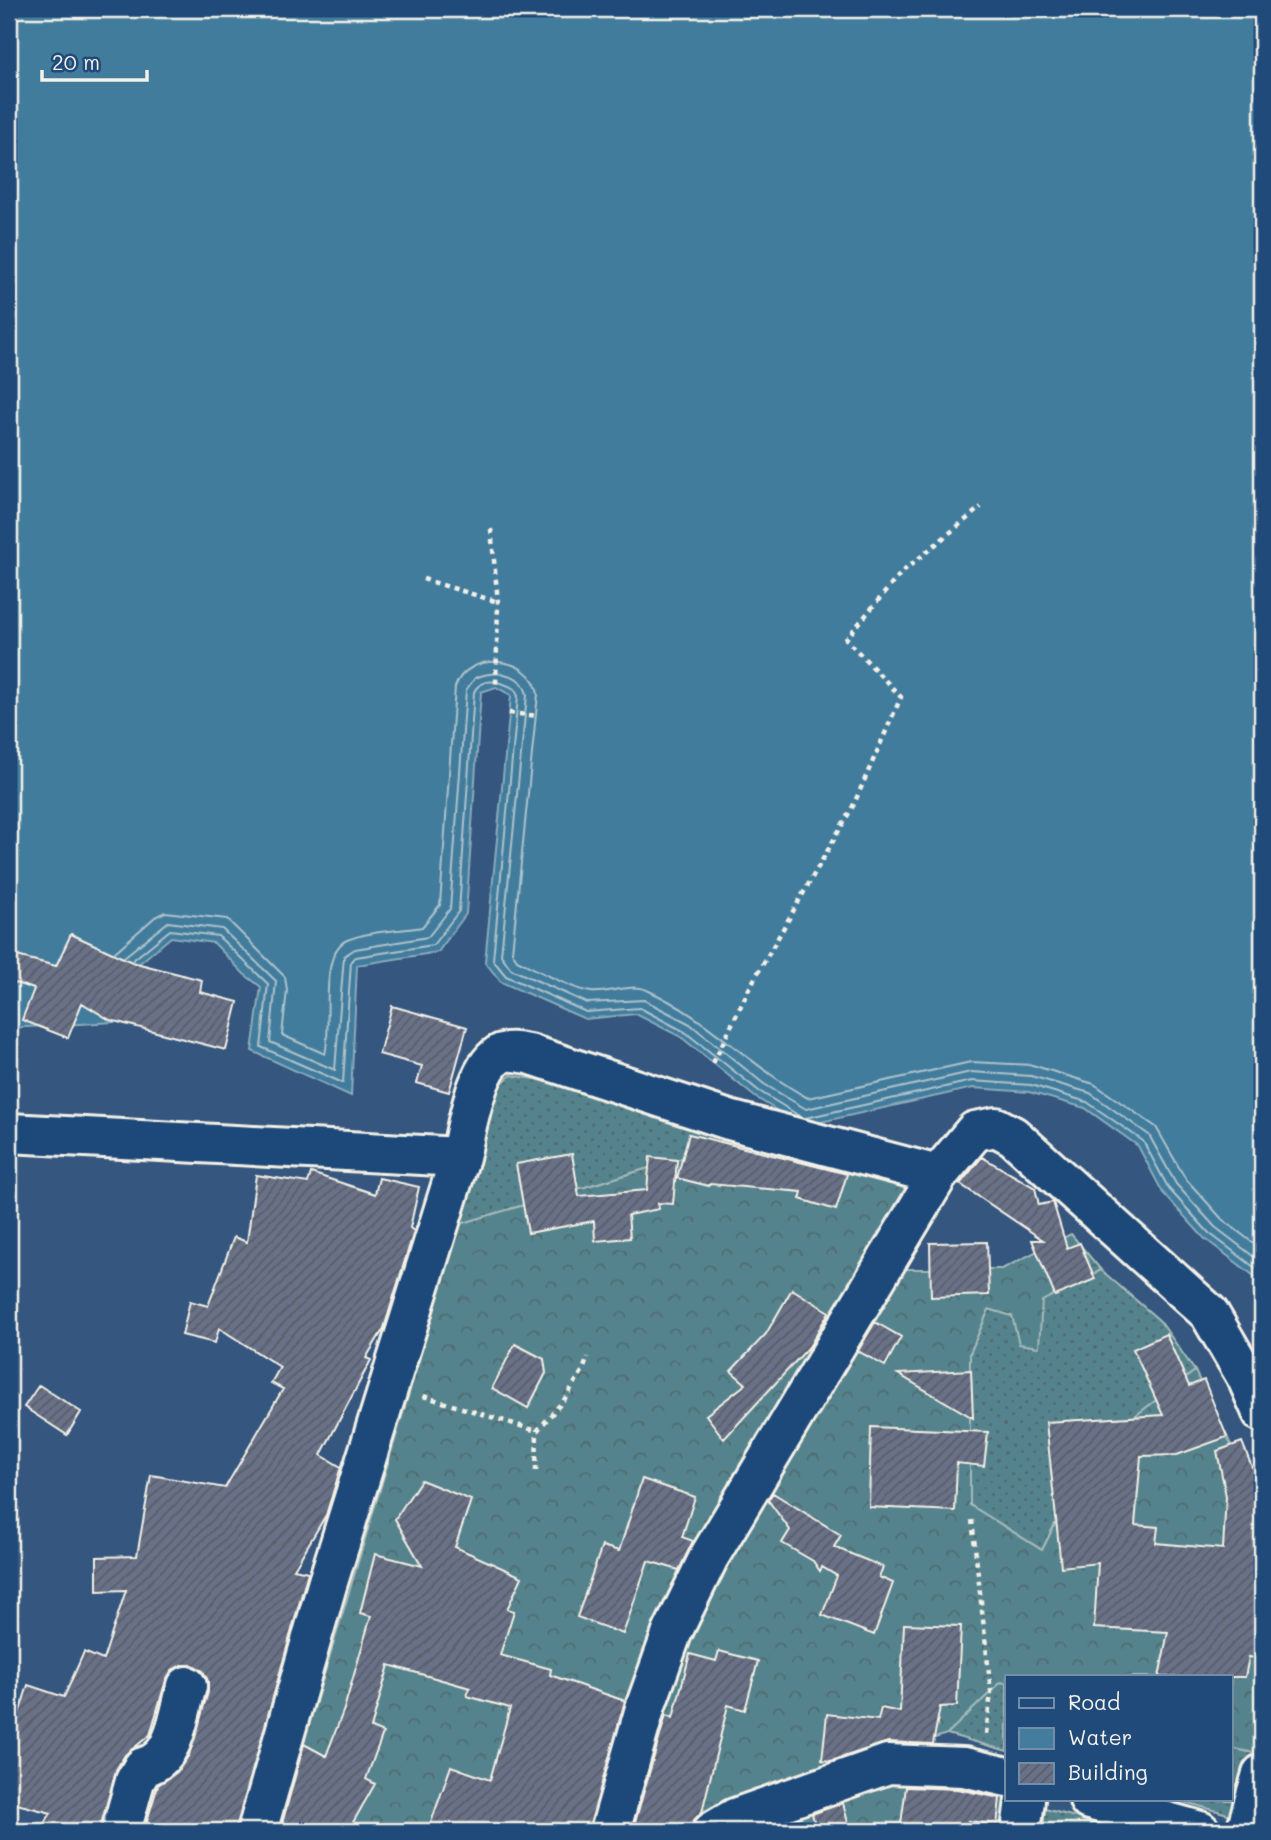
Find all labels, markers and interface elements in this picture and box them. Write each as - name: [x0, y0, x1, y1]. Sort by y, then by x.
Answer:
- scale bar: [42, 38, 147, 82]
- text: 20 m: [52, 48, 100, 75]
- legend: [1005, 1675, 1232, 1801]
- text: Road: [1068, 1688, 1120, 1715]
- text: Water: [1068, 1723, 1132, 1750]
- text: Building: [1068, 1758, 1148, 1785]

